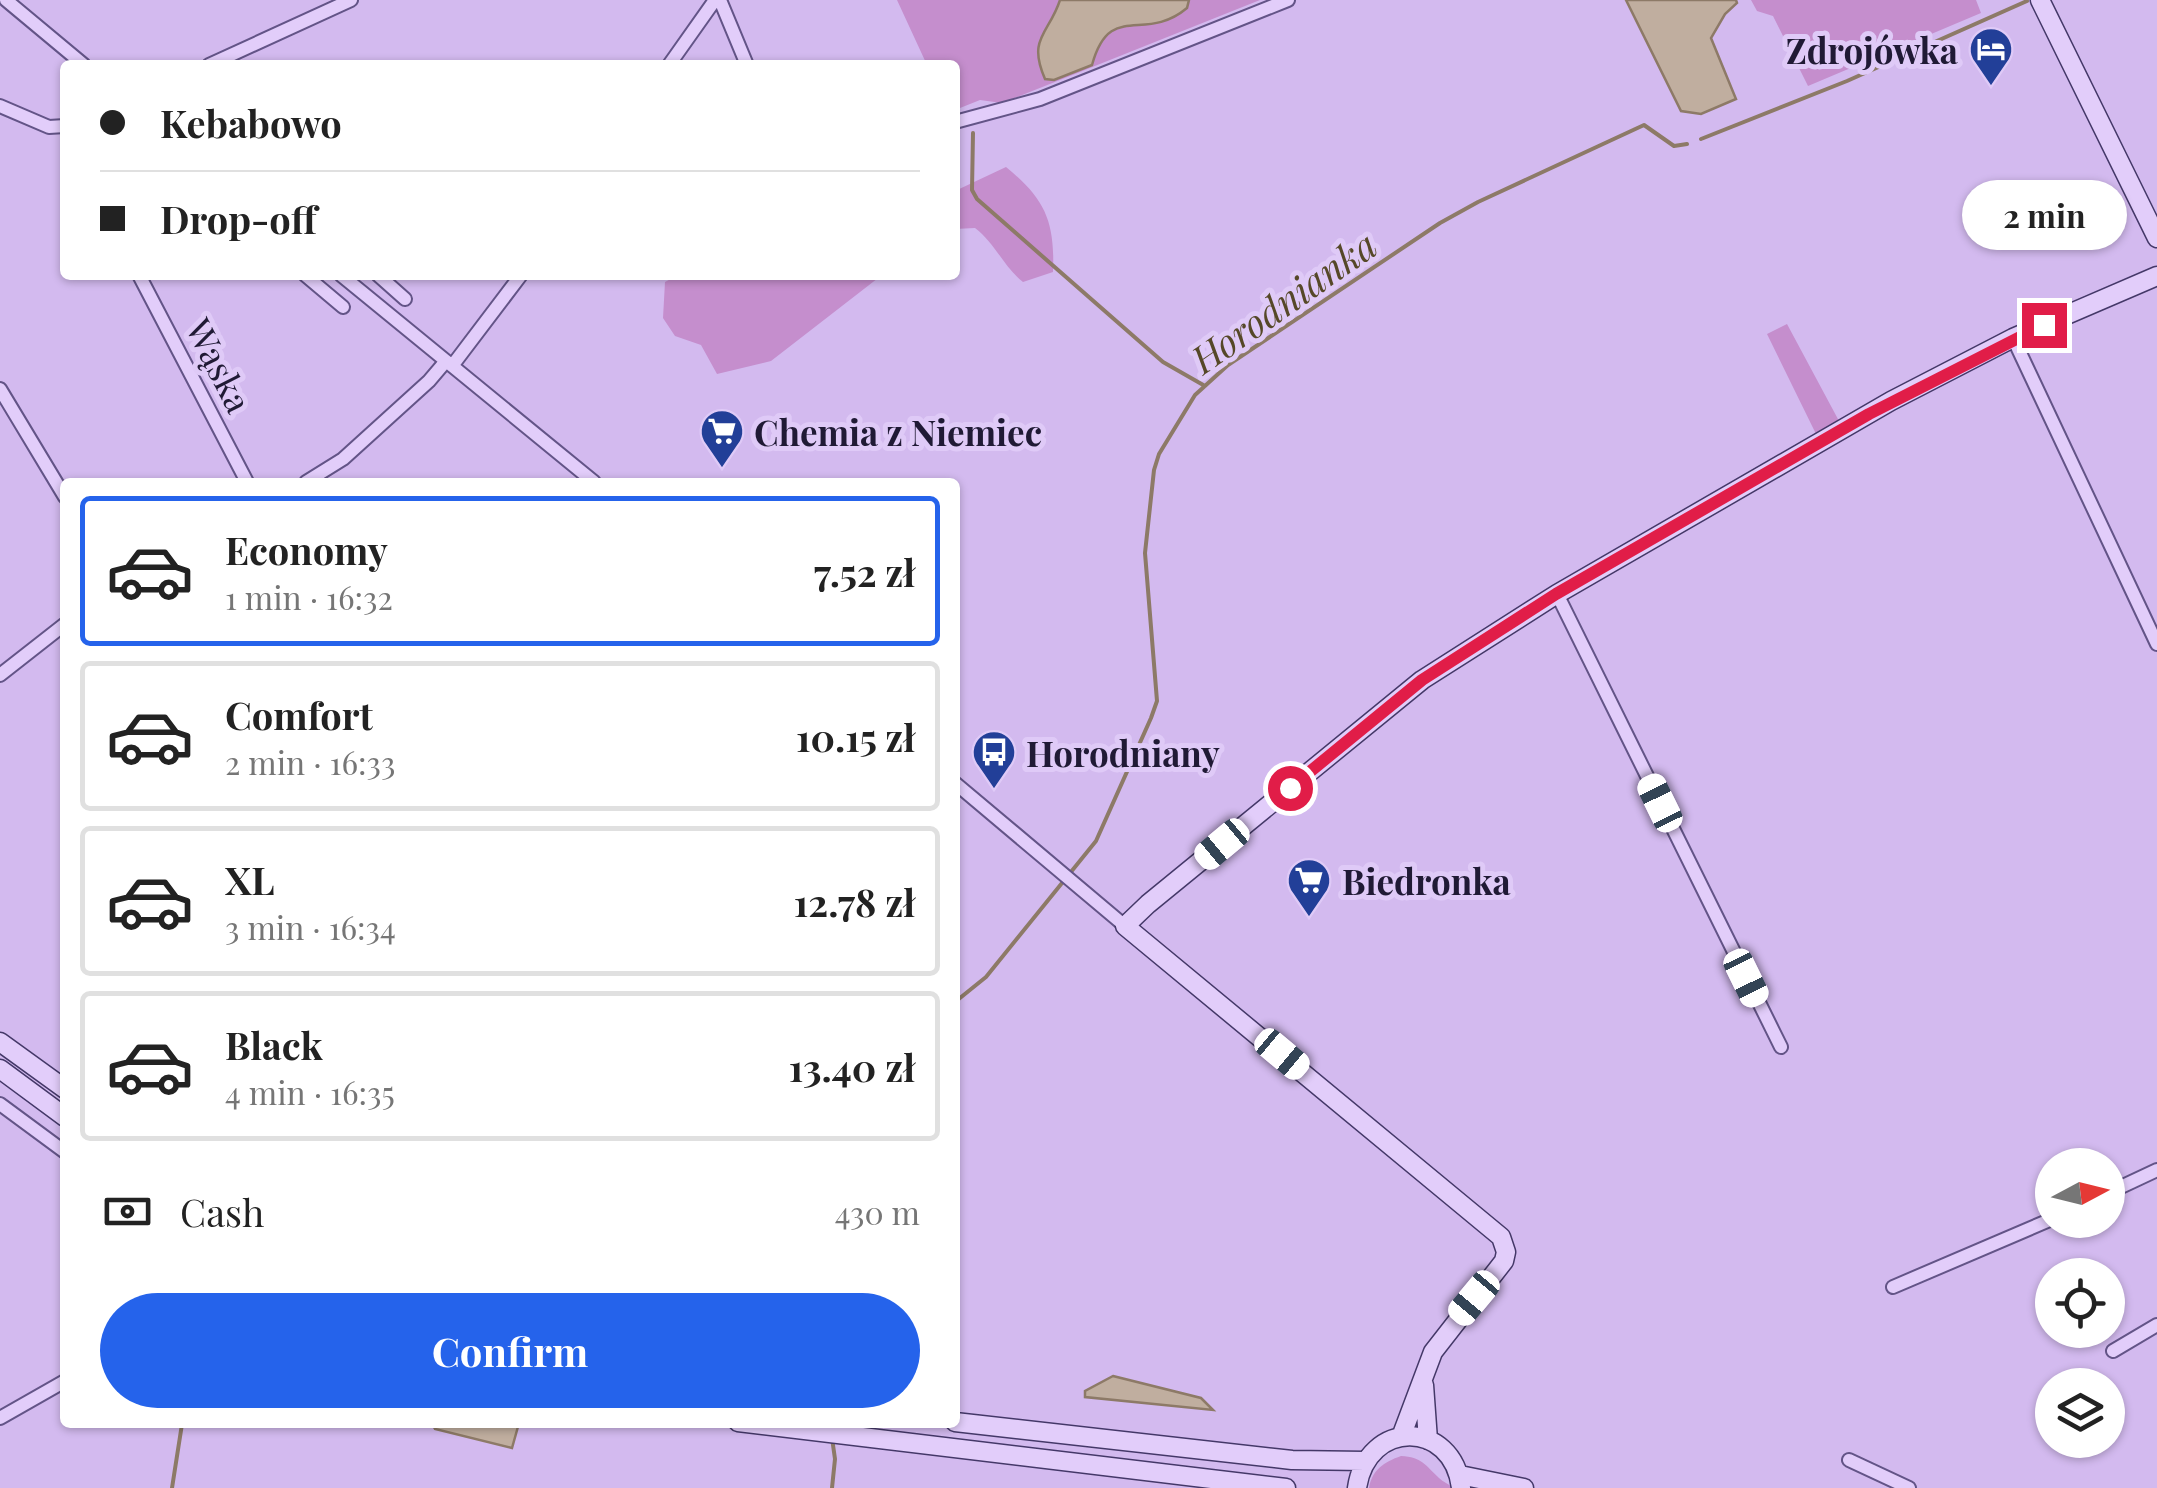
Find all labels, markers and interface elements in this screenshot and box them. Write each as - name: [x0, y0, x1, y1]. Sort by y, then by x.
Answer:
- place label: Zdrojówka: [1786, 26, 1958, 73]
- hotel icon: Zdrojówka: [1968, 26, 2014, 87]
- text: Kebabowo: [160, 97, 342, 148]
- callout: 2 min: [1962, 180, 2126, 250]
- text: Drop-off: [160, 193, 317, 244]
- text: 2 min: [2003, 193, 2086, 236]
- water label: Horodnianka: [1178, 218, 1386, 385]
- route end: [2022, 303, 2067, 348]
- street label: Wąska: [176, 309, 264, 420]
- supermarket icon: Chemia z Niemiec: [699, 408, 745, 469]
- place label: Chemia z Niemiec: [754, 408, 1042, 455]
- text: Economy: [225, 524, 388, 575]
- icon: car: [105, 526, 195, 616]
- text: 7.52 zł: [814, 546, 915, 597]
- text: 1 min · 16:32: [225, 575, 393, 618]
- text: Comfort: [225, 689, 373, 740]
- icon: car: [105, 691, 195, 781]
- text: 10.15 zł: [796, 711, 915, 762]
- bus stop icon: Horodniany: [971, 729, 1017, 790]
- place label: Horodniany: [1026, 729, 1220, 776]
- text: 2 min · 16:33: [225, 740, 395, 783]
- route start: [1268, 766, 1313, 811]
- car: [1633, 769, 1687, 837]
- car: [1189, 813, 1255, 875]
- text: XL: [225, 854, 274, 905]
- icon: car: [105, 856, 195, 946]
- supermarket icon: Biedronka: [1286, 857, 1332, 918]
- place label: Biedronka: [1342, 857, 1511, 904]
- text: 12.78 zł: [794, 876, 915, 927]
- text: 3 min · 16:34: [225, 905, 396, 948]
- car: [1719, 944, 1773, 1012]
- text: Black: [225, 1019, 323, 1070]
- icon: car: [105, 1021, 195, 1111]
- car: [1249, 1023, 1315, 1085]
- text: 13.40 zł: [789, 1041, 915, 1092]
- text: 4 min · 16:35: [225, 1070, 395, 1113]
- north arrow: [2035, 1148, 2125, 1238]
- map controls: [2035, 1148, 2125, 1458]
- icon: cash: [100, 1184, 155, 1239]
- text: Cash: [180, 1186, 264, 1237]
- text: 430 m: [835, 1190, 920, 1233]
- button: locate: [2035, 1258, 2125, 1348]
- car: [1443, 1265, 1505, 1331]
- button: Confirm: [100, 1293, 920, 1408]
- button: layers: [2035, 1368, 2125, 1458]

